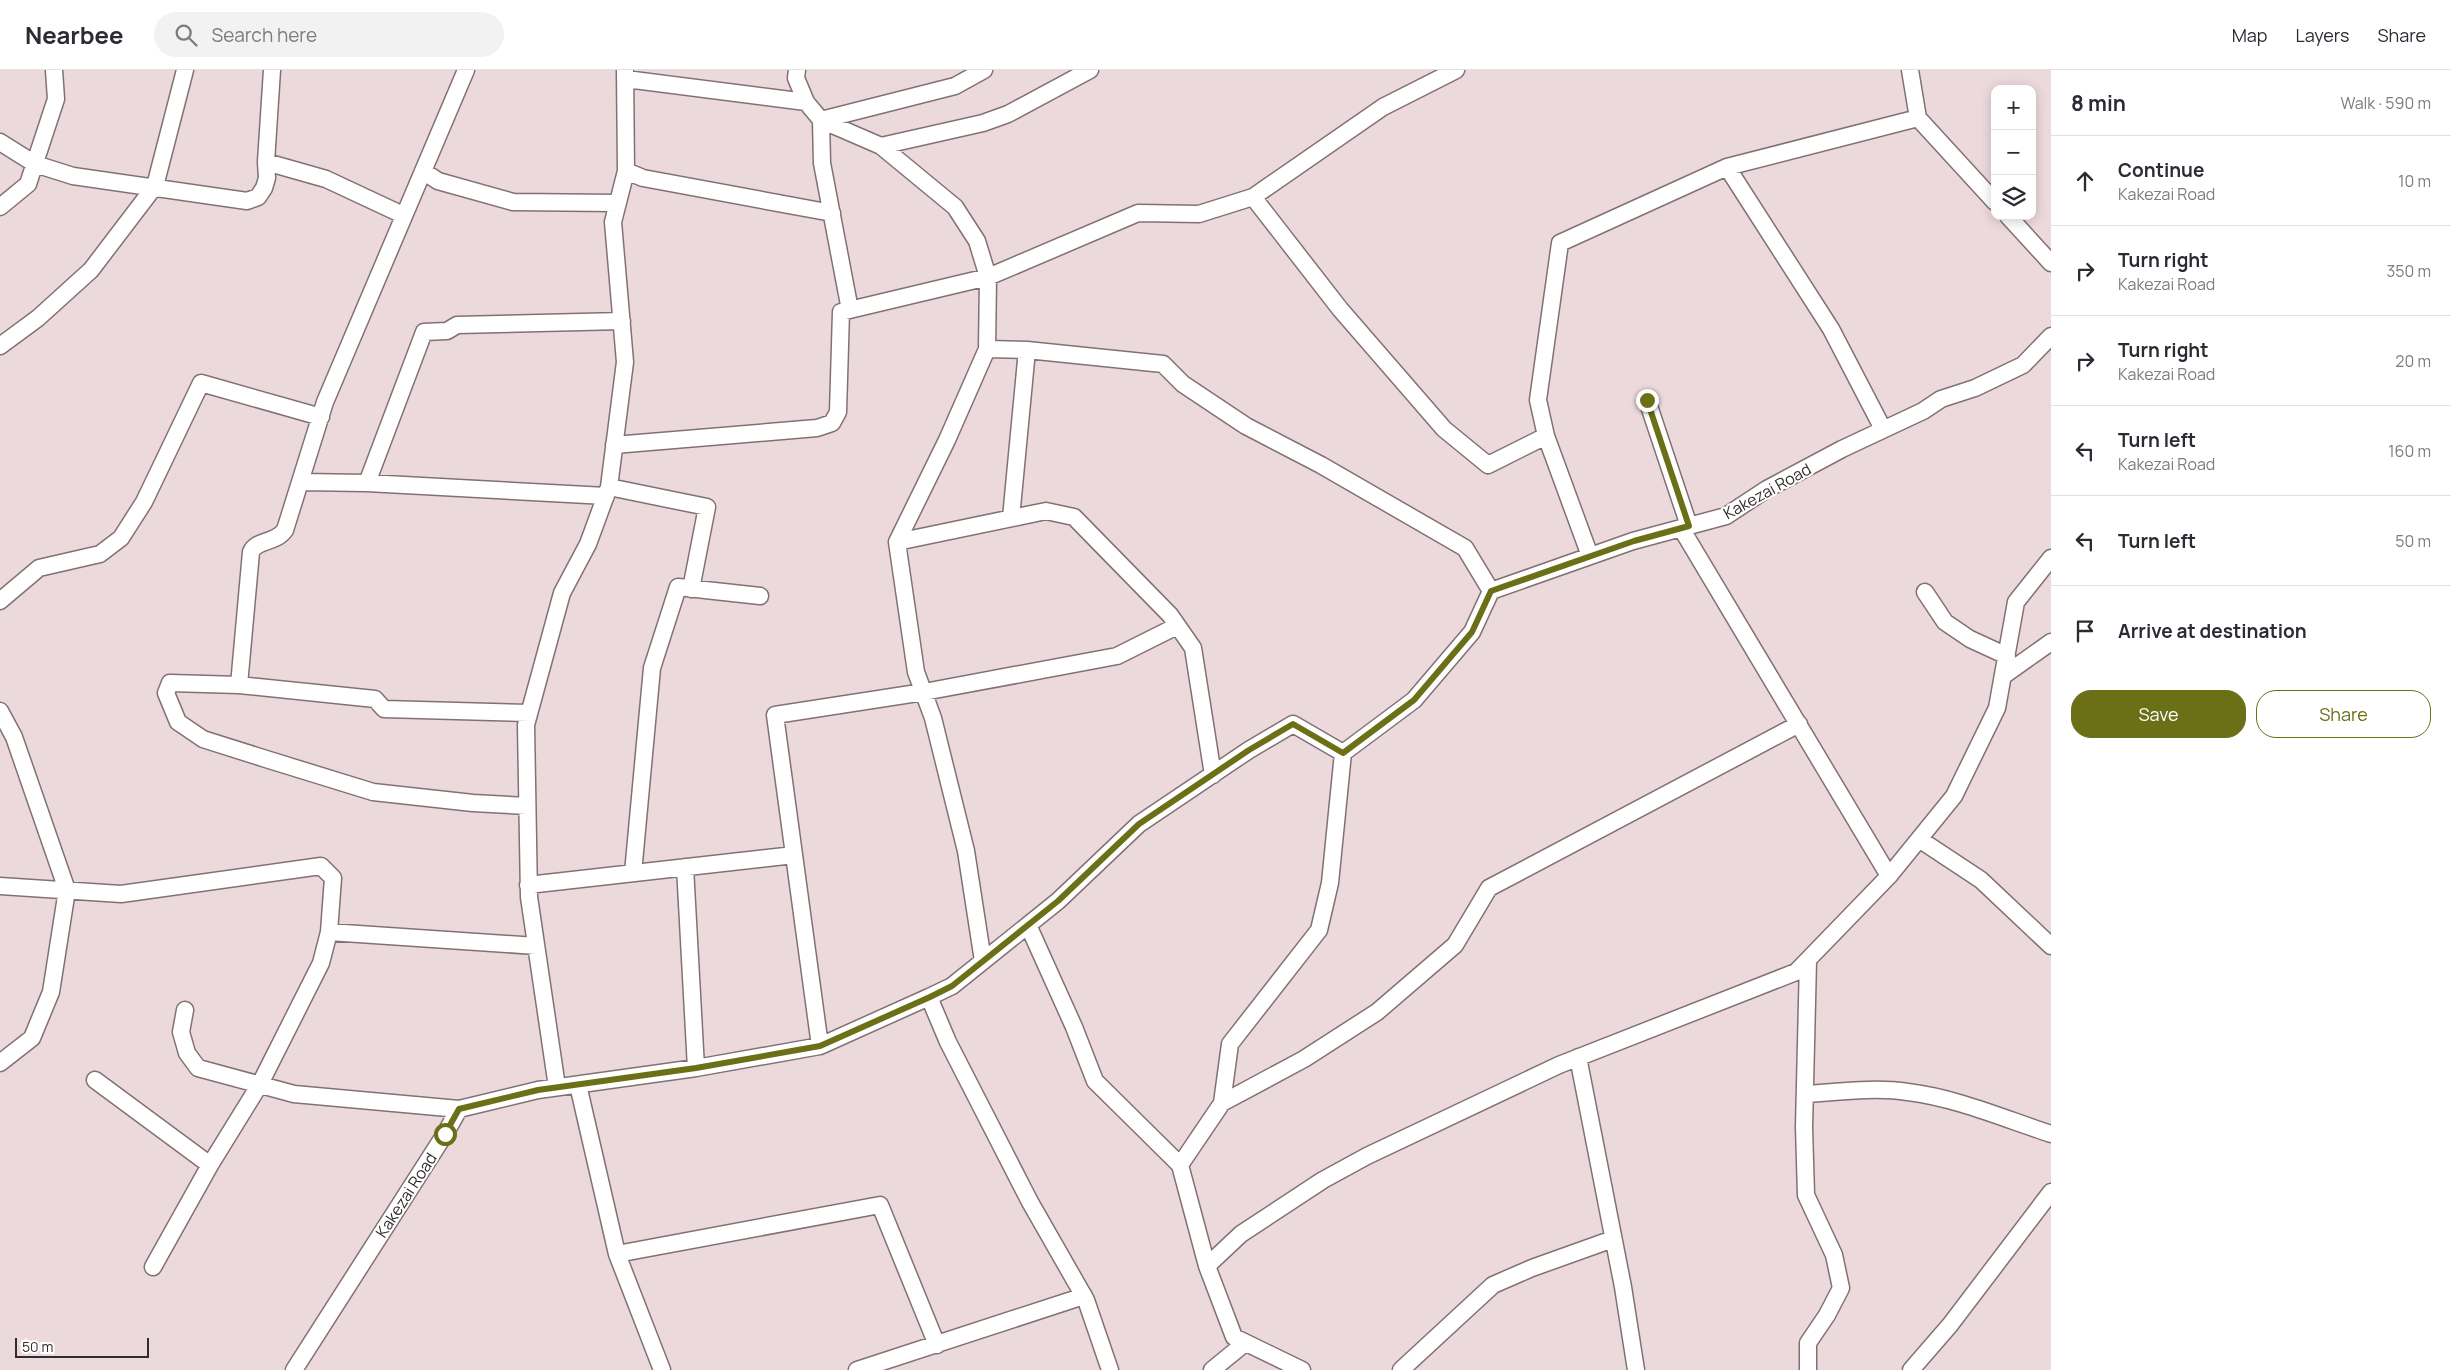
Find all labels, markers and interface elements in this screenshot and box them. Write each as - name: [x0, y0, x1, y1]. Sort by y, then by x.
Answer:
- search box: [154, 12, 504, 57]
- text: Nearbee: [25, 18, 124, 51]
- icon: search: [172, 21, 200, 49]
- text: Search here: [212, 22, 317, 48]
- text: Map: [2232, 23, 2267, 47]
- text: Layers: [2295, 23, 2349, 47]
- text: Share: [2377, 23, 2426, 47]
- map controls: [1991, 85, 2036, 220]
- button: +: [1991, 85, 2036, 130]
- text: 8 min: [2071, 89, 2126, 117]
- text: Walk · 590 m: [2340, 92, 2431, 114]
- button: −: [1991, 130, 2036, 175]
- text: Continue: [2118, 157, 2204, 183]
- icon: ahead: [2071, 167, 2099, 195]
- text: 10 m: [2398, 170, 2431, 192]
- button: layers: [1991, 175, 2036, 220]
- text: Kakezai Road: [2118, 183, 2215, 205]
- text: Turn right: [2118, 247, 2208, 273]
- icon: right: [2071, 257, 2099, 285]
- text: 350 m: [2386, 260, 2431, 282]
- text: Kakezai Road: [2118, 273, 2215, 295]
- text: Turn right: [2118, 337, 2208, 363]
- icon: right: [2071, 347, 2099, 375]
- text: 20 m: [2395, 350, 2431, 372]
- text: Kakezai Road: [2118, 363, 2215, 385]
- route end: [1636, 389, 1659, 412]
- text: Turn left: [2118, 427, 2196, 453]
- icon: left: [2071, 437, 2099, 465]
- text: 160 m: [2388, 440, 2431, 462]
- text: Kakezai Road: [2118, 453, 2215, 475]
- street label: Kakezai Road: [1719, 458, 1815, 524]
- icon: left: [2071, 527, 2099, 555]
- text: Turn left: [2118, 528, 2196, 554]
- text: 50 m: [2395, 530, 2431, 552]
- icon: arrive: [2071, 617, 2099, 645]
- text: Arrive at destination: [2118, 618, 2307, 644]
- button: Save: [2071, 690, 2246, 738]
- button: Share: [2256, 690, 2431, 738]
- route start: [434, 1123, 457, 1146]
- street label: Kakezai Road: [370, 1148, 442, 1242]
- scale bar: [15, 1335, 149, 1358]
- text: 50 m: [22, 1337, 53, 1356]

